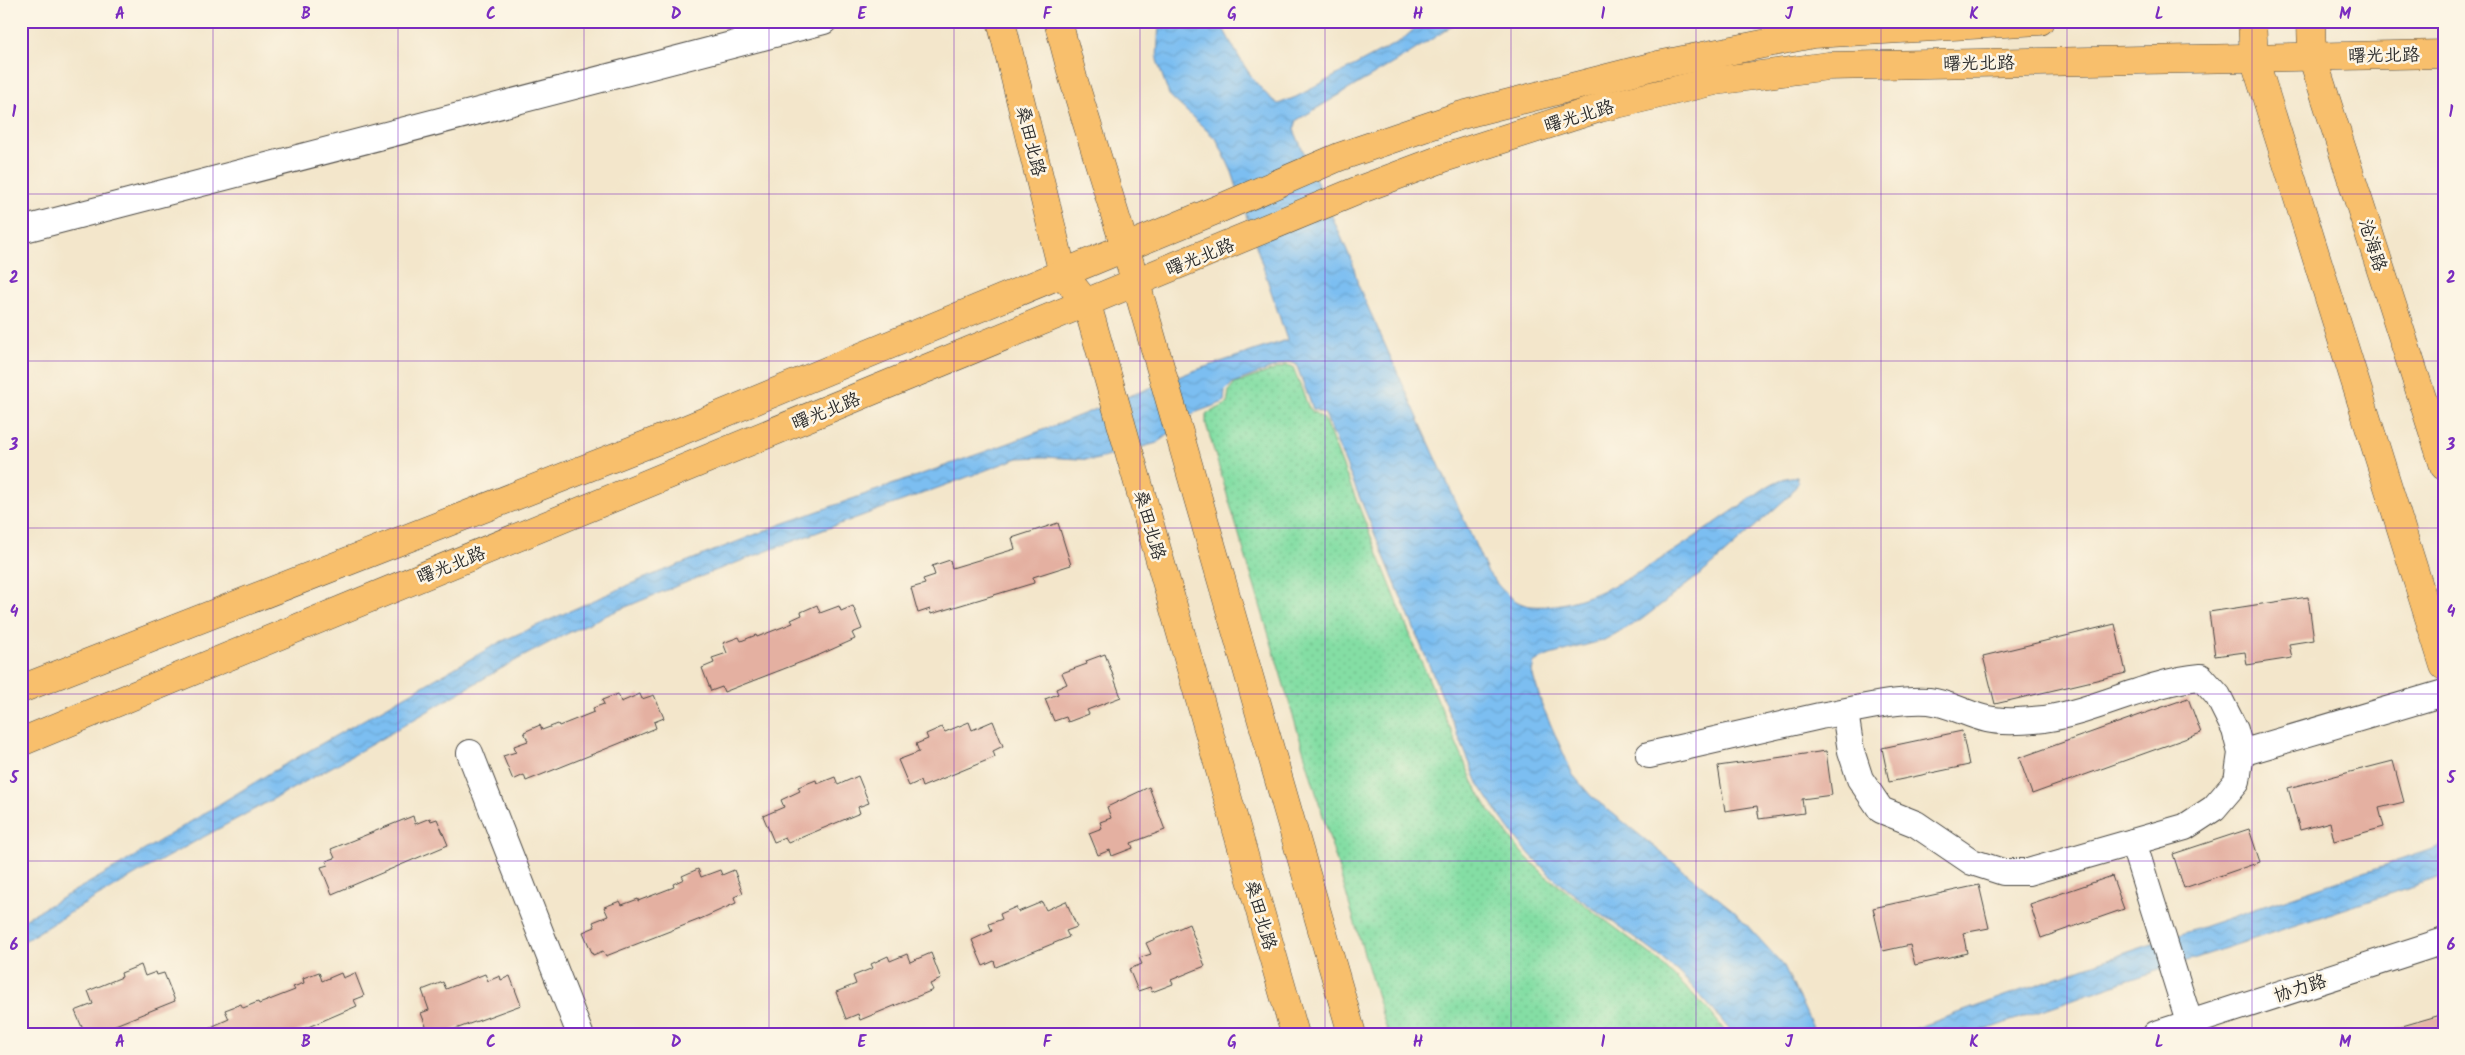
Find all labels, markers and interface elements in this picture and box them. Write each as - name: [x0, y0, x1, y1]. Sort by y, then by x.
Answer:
- text: A: [115, 2, 125, 27]
- text: B: [301, 2, 311, 27]
- text: C: [486, 2, 496, 27]
- text: D: [671, 2, 682, 27]
- text: E: [858, 2, 868, 27]
- text: F: [1043, 2, 1053, 27]
- text: G: [1227, 2, 1237, 27]
- text: H: [1413, 2, 1423, 27]
- text: I: [1601, 2, 1606, 27]
- text: J: [1785, 2, 1794, 27]
- text: K: [1969, 2, 1979, 27]
- text: L: [2155, 2, 2163, 27]
- text: M: [2339, 2, 2352, 27]
- street label: 曙光北路: [2348, 41, 2420, 72]
- street label: 曙光北路: [1943, 49, 2015, 80]
- street label: 曙光北路: [1541, 93, 1618, 142]
- text: 1: [12, 100, 17, 125]
- text: 1: [2449, 100, 2454, 125]
- street label: 桑田北路: [1007, 103, 1052, 180]
- street label: 沧海路: [2349, 215, 2394, 276]
- street label: 曙光北路: [1162, 231, 1239, 285]
- text: 2: [9, 266, 19, 291]
- text: 2: [2446, 266, 2456, 291]
- street label: 曙光北路: [788, 385, 865, 439]
- text: 3: [9, 433, 19, 458]
- text: 3: [2446, 433, 2456, 458]
- street label: 桑田北路: [1125, 487, 1172, 564]
- street label: 曙光北路: [413, 539, 490, 593]
- text: 4: [10, 600, 19, 625]
- text: 4: [2447, 600, 2456, 625]
- text: 5: [9, 766, 20, 791]
- text: 5: [2446, 766, 2457, 791]
- street label: 桑田北路: [1236, 877, 1283, 954]
- text: 6: [10, 933, 19, 958]
- text: 6: [2447, 933, 2456, 958]
- street label: 协力路: [2270, 967, 2331, 1012]
- text: A: [115, 1030, 125, 1055]
- text: B: [301, 1030, 311, 1055]
- text: C: [486, 1030, 496, 1055]
- text: D: [671, 1030, 682, 1055]
- text: E: [858, 1030, 868, 1055]
- text: F: [1043, 1030, 1053, 1055]
- text: G: [1227, 1030, 1237, 1055]
- text: H: [1413, 1030, 1423, 1055]
- text: I: [1601, 1030, 1606, 1055]
- text: J: [1785, 1030, 1794, 1055]
- text: K: [1969, 1030, 1979, 1055]
- text: L: [2155, 1030, 2163, 1055]
- text: M: [2339, 1030, 2352, 1055]

